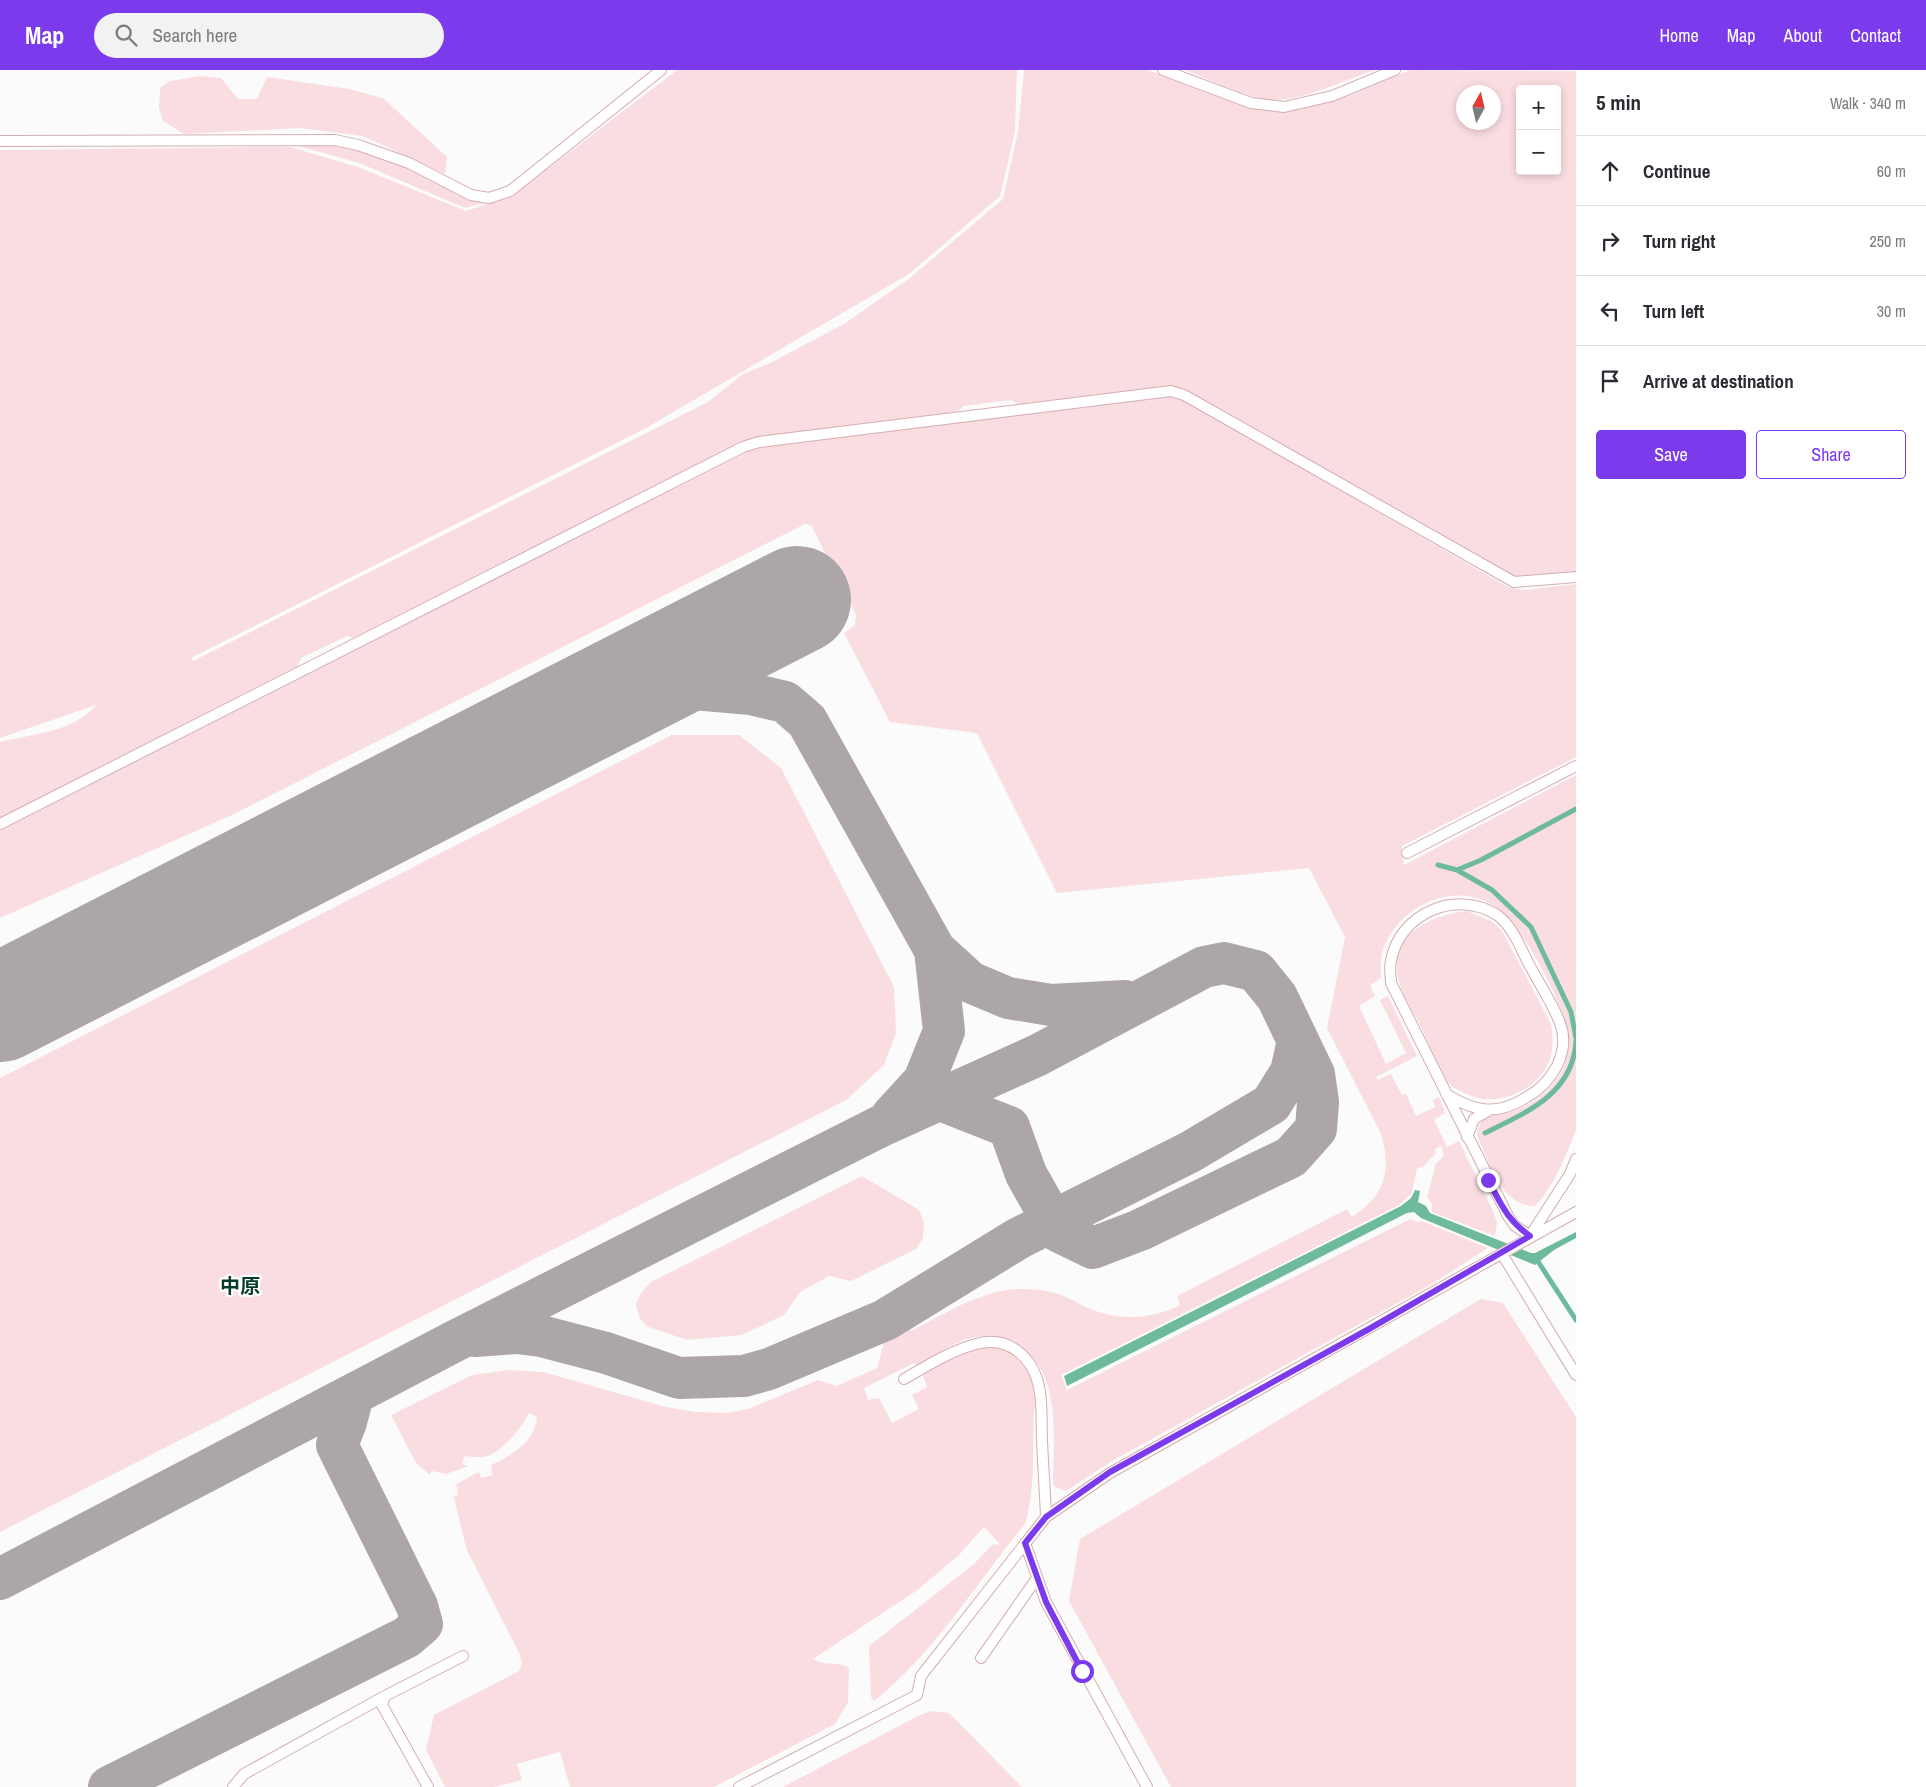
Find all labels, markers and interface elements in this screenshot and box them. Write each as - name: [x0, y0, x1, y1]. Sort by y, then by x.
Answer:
- search box: [94, 13, 444, 58]
- text: Map: [25, 19, 64, 51]
- icon: search: [112, 21, 140, 49]
- text: Search here: [152, 22, 237, 48]
- text: Home: [1659, 23, 1699, 48]
- text: Map: [1727, 23, 1756, 48]
- text: About: [1784, 23, 1822, 48]
- text: Contact: [1850, 23, 1901, 48]
- north arrow: [1456, 85, 1501, 130]
- map controls: [1516, 85, 1561, 175]
- button: +: [1516, 85, 1561, 130]
- text: 5 min: [1596, 88, 1641, 117]
- text: Walk · 340 m: [1830, 92, 1906, 114]
- button: −: [1516, 130, 1561, 175]
- icon: ahead: [1596, 157, 1624, 185]
- text: Continue: [1643, 158, 1711, 184]
- text: 60 m: [1877, 160, 1906, 182]
- icon: right: [1596, 227, 1624, 255]
- text: Turn right: [1643, 228, 1715, 254]
- text: 250 m: [1870, 230, 1906, 252]
- icon: left: [1596, 297, 1624, 325]
- text: Turn left: [1643, 298, 1704, 324]
- text: 30 m: [1877, 300, 1906, 322]
- icon: arrive: [1596, 367, 1624, 395]
- text: Arrive at destination: [1643, 368, 1794, 394]
- button: Save: [1596, 430, 1746, 479]
- button: Share: [1756, 430, 1906, 479]
- route end: [1477, 1169, 1500, 1192]
- district label: 中原: [220, 1272, 260, 1299]
- route start: [1071, 1660, 1094, 1683]

